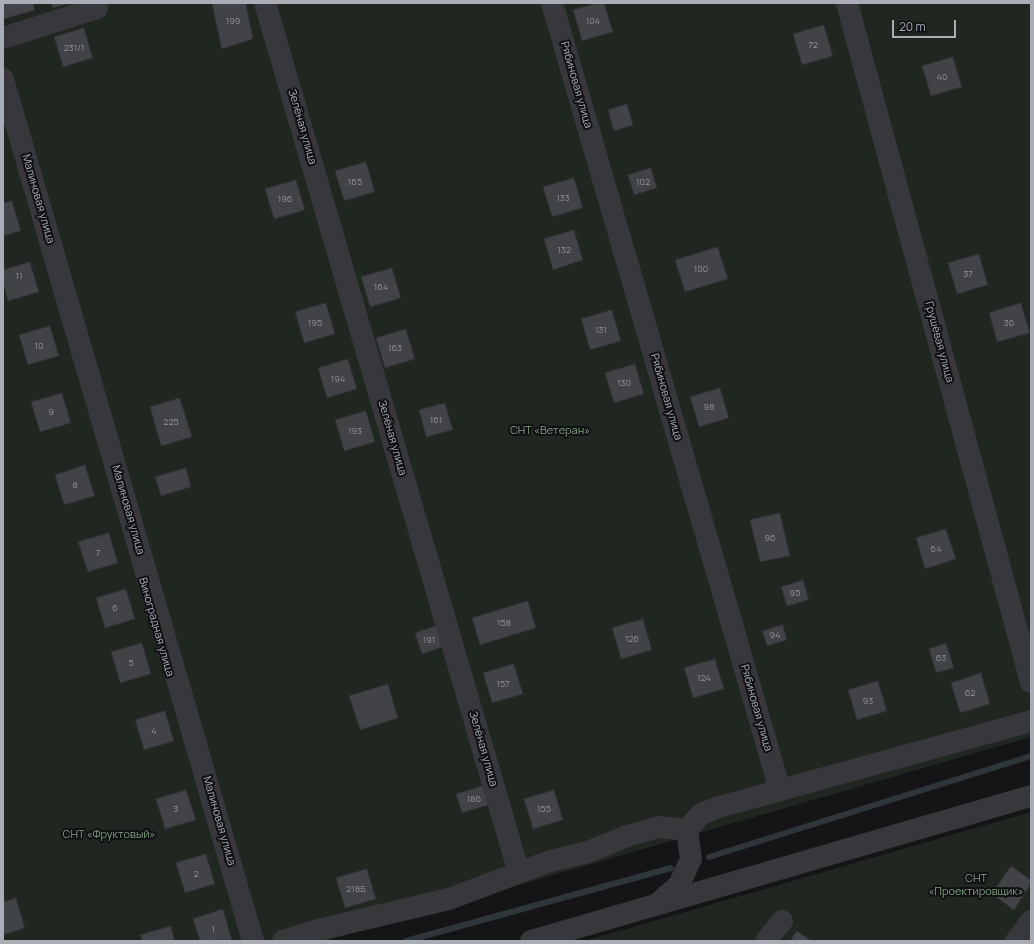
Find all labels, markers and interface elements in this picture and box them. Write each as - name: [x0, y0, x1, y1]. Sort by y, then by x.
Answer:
- scale bar: [894, 12, 958, 38]
- house number: 199: [226, 16, 240, 26]
- house number: 104: [586, 16, 600, 26]
- text: 20 m: [899, 18, 926, 35]
- street label: Рябиновая улица: [557, 40, 595, 130]
- house number: 72: [808, 40, 818, 50]
- house number: 231/1: [64, 43, 84, 53]
- house number: 40: [937, 72, 947, 82]
- street label: Зелёная улица: [285, 88, 319, 166]
- street label: Малиновая улица: [19, 153, 57, 245]
- house number: 165: [348, 177, 362, 187]
- house number: 102: [636, 177, 650, 187]
- house number: 133: [556, 193, 570, 203]
- house number: 196: [278, 194, 292, 204]
- house number: 132: [557, 245, 571, 255]
- house number: 100: [694, 264, 708, 274]
- house number: 37: [963, 269, 973, 279]
- house number: 11: [15, 271, 23, 281]
- house number: 164: [374, 282, 388, 292]
- street label: Грушёвая улица: [922, 300, 956, 384]
- house number: 195: [308, 318, 322, 328]
- house number: 36: [1004, 318, 1014, 328]
- house number: 131: [595, 325, 607, 335]
- house number: 10: [35, 341, 43, 351]
- house number: 163: [388, 343, 402, 353]
- street label: Рябиновая улица: [647, 352, 685, 442]
- house number: 194: [331, 374, 345, 384]
- house number: 130: [617, 378, 631, 388]
- street label: Зелёная улица: [375, 399, 409, 477]
- house number: 98: [704, 402, 714, 412]
- house number: 9: [48, 407, 54, 417]
- house number: 161: [430, 415, 442, 425]
- house number: 225: [163, 417, 179, 427]
- park label: СНТ «Ветеран»: [510, 424, 590, 438]
- house number: 193: [348, 426, 362, 436]
- street label: Малиновая улица: [109, 464, 147, 556]
- house number: 8: [72, 480, 78, 490]
- house number: 96: [764, 533, 776, 543]
- house number: 64: [931, 544, 941, 554]
- house number: 7: [96, 548, 100, 558]
- street label: Виноградная улица: [136, 576, 176, 678]
- house number: 95: [790, 588, 800, 598]
- house number: 6: [112, 603, 118, 613]
- house number: 158: [497, 618, 511, 628]
- house number: 94: [770, 630, 780, 640]
- house number: 126: [625, 634, 639, 644]
- house number: 191: [423, 635, 435, 645]
- house number: 63: [936, 653, 946, 663]
- house number: 5: [128, 658, 134, 668]
- street label: Рябиновая улица: [737, 663, 775, 753]
- house number: 124: [697, 673, 711, 683]
- house number: 157: [496, 679, 510, 689]
- house number: 62: [965, 688, 975, 698]
- house number: 93: [863, 696, 873, 706]
- street label: Зелёная улица: [466, 710, 500, 788]
- house number: 4: [151, 726, 157, 736]
- street label: Малиновая улица: [200, 775, 238, 867]
- house number: 186: [467, 794, 481, 804]
- house number: 3: [174, 804, 178, 814]
- house number: 155: [537, 804, 551, 814]
- park label: СНТ «Фруктовый»: [63, 828, 155, 842]
- house number: 2: [193, 869, 199, 879]
- park label: СНТ «Проектировщик»: [928, 872, 1024, 898]
- house number: 218Б: [346, 884, 366, 894]
- house number: 1: [211, 924, 215, 934]

